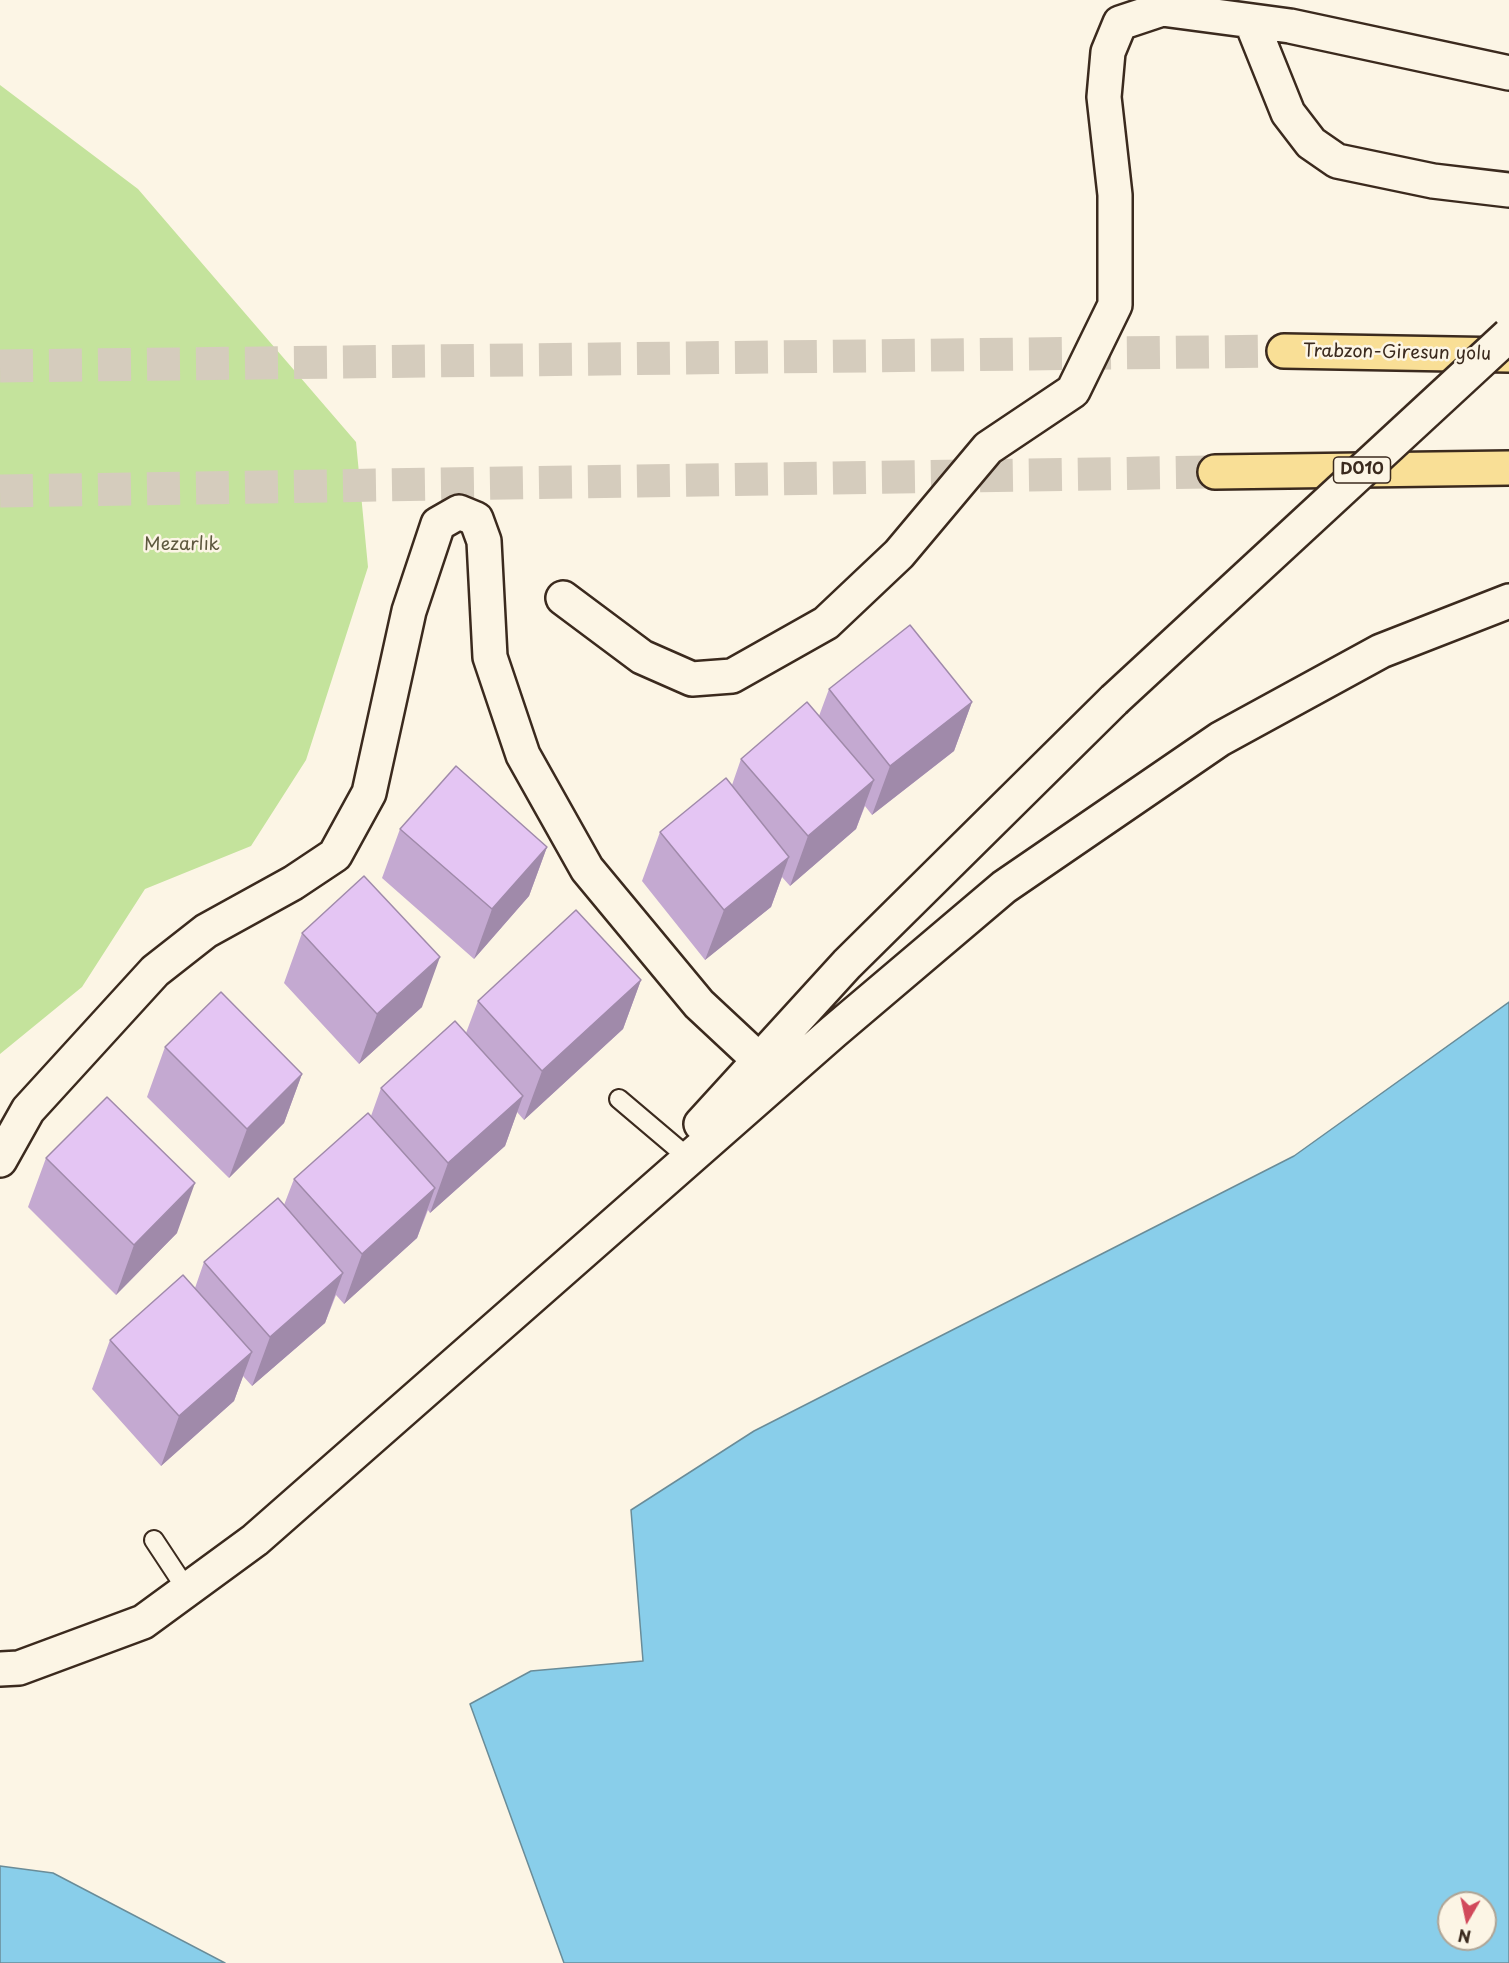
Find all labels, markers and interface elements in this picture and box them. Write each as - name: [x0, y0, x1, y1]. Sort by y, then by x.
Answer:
- street label: Trabzon-Giresun yolu: [1303, 341, 1491, 365]
- road number: D010: [1334, 457, 1390, 483]
- park label: Mezarlık: [144, 534, 220, 556]
- north arrow: [1437, 1891, 1497, 1951]
- text: N: [1456, 1924, 1473, 1950]

